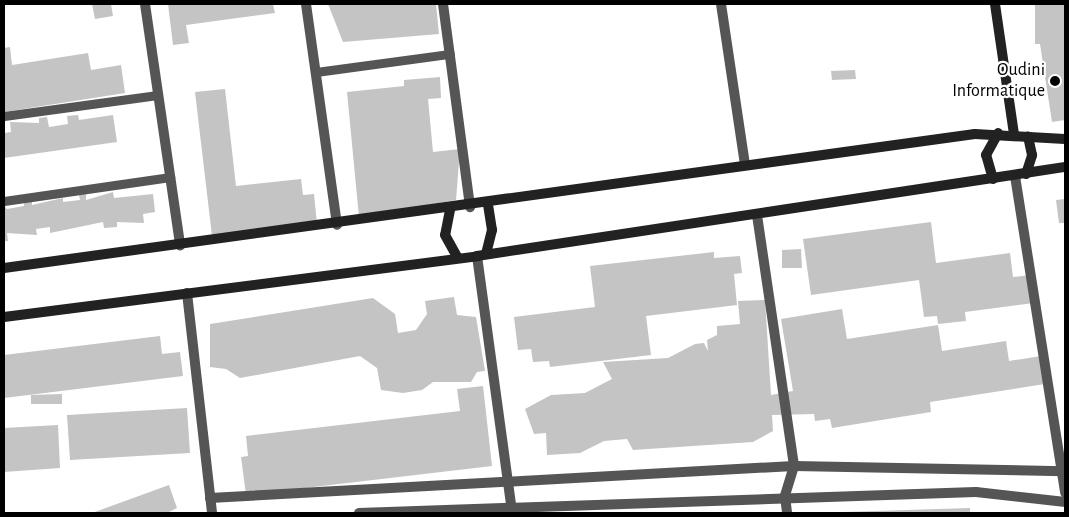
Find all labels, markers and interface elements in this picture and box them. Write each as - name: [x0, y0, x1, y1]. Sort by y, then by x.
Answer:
- place label: Oudini Informatique: [952, 60, 1045, 102]
- marker: Oudini Informatique: [1049, 75, 1061, 87]

